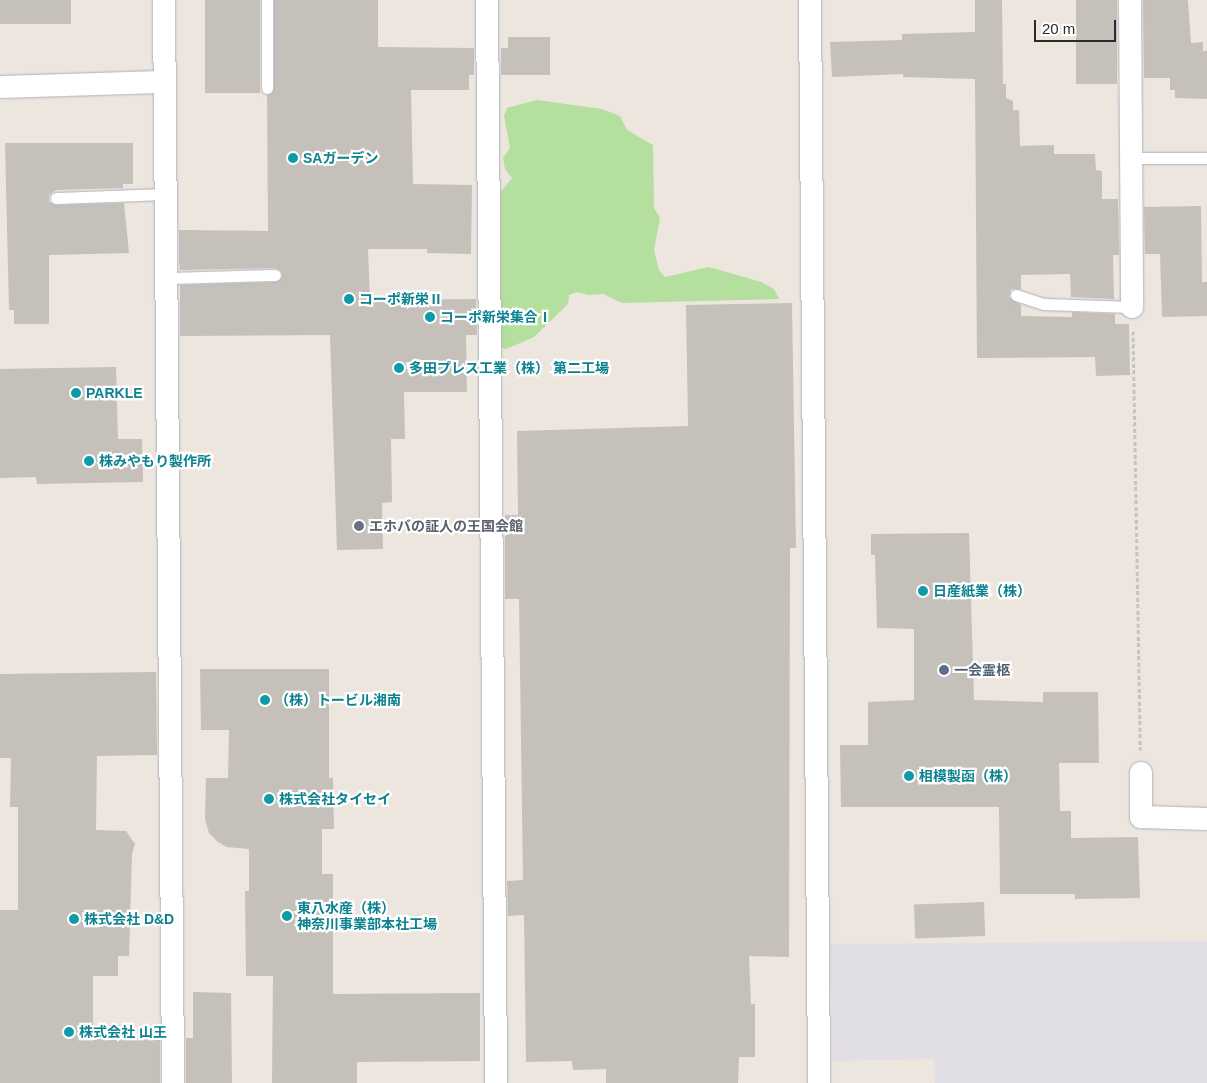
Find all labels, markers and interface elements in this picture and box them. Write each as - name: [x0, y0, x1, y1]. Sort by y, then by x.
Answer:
- scale bar: [1037, 10, 1120, 42]
- text: 20 m: [1042, 20, 1075, 37]
- place label: SAガーデン: [303, 150, 378, 166]
- marker: SAガーデン: [287, 152, 299, 164]
- place label: コーポ新栄Ⅱ: [359, 291, 443, 307]
- marker: コーポ新栄Ⅱ: [343, 293, 355, 305]
- place label: コーポ新栄集合Ⅰ: [440, 309, 552, 325]
- marker: コーポ新栄集合Ⅰ: [424, 311, 436, 323]
- place label: 多田プレス工業（株） 第二工場: [409, 360, 609, 376]
- marker: 多田プレス工業（株） 第二工場: [393, 362, 405, 374]
- place label: PARKLE: [86, 385, 143, 401]
- marker: PARKLE: [70, 387, 82, 399]
- place label: 株みやもり製作所: [99, 453, 211, 469]
- marker: 株みやもり製作所: [83, 455, 95, 467]
- place label: エホバの証人の王国会館: [369, 518, 523, 534]
- marker: エホバの証人の王国会館: [353, 520, 365, 532]
- place label: 日産紙業（株）: [933, 583, 1031, 599]
- marker: 日産紙業（株）: [917, 585, 929, 597]
- place label: 一会霊柩: [954, 662, 1010, 678]
- marker: 一会霊柩: [938, 664, 950, 676]
- place label: （株）トービル湘南: [275, 692, 401, 708]
- marker: （株）トービル湘南: [259, 694, 271, 706]
- place label: 相模製函（株）: [919, 768, 1017, 784]
- marker: 相模製函（株）: [903, 770, 915, 782]
- place label: 株式会社タイセイ: [279, 791, 391, 807]
- marker: 株式会社タイセイ: [263, 793, 275, 805]
- place label: 東八水産（株） 神奈川事業部本社工場: [297, 900, 437, 932]
- marker: 東八水産（株） 神奈川事業部本社工場: [281, 910, 293, 922]
- place label: 株式会社 D&D: [84, 911, 174, 927]
- marker: 株式会社 D&D: [68, 913, 80, 925]
- place label: 株式会社 山王: [79, 1024, 167, 1040]
- marker: 株式会社 山王: [63, 1026, 75, 1038]

